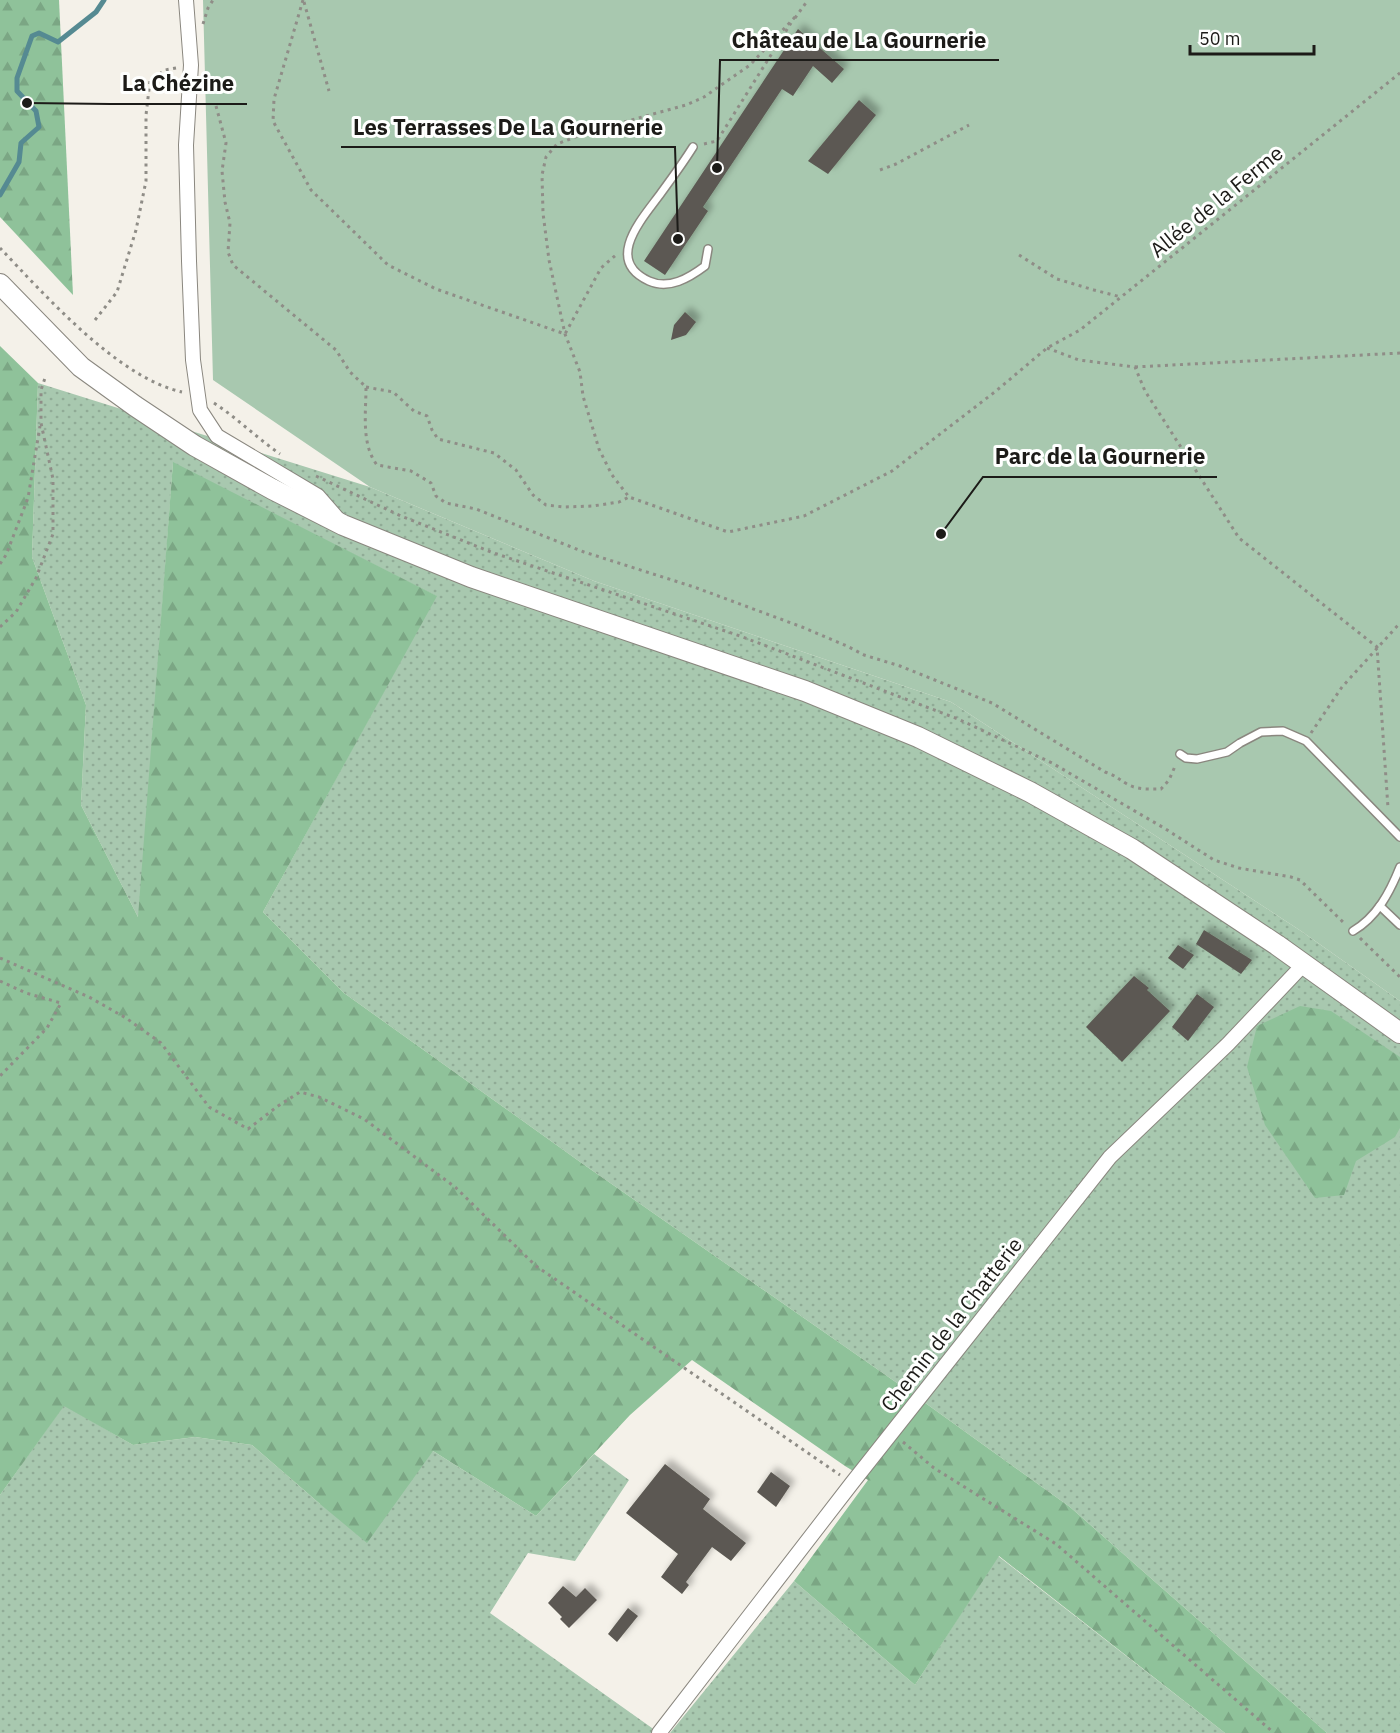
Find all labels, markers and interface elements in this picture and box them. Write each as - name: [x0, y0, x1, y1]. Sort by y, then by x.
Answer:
- scale bar: [1190, 18, 1314, 56]
- callout: Château de La Gournerie: [720, 20, 999, 60]
- text: Château de La Gournerie: [732, 25, 986, 54]
- text: 50 m: [1199, 27, 1241, 50]
- callout: La Chézine: [110, 64, 247, 104]
- text: La Chézine: [122, 68, 234, 97]
- callout: Les Terrasses De La Gournerie: [341, 107, 675, 147]
- text: Les Terrasses De La Gournerie: [353, 112, 663, 141]
- street label: Allée de la Ferme: [1144, 139, 1288, 263]
- callout: Parc de la Gournerie: [983, 437, 1217, 477]
- text: Parc de la Gournerie: [995, 441, 1205, 470]
- street label: Chemin de la Chatterie: [874, 1231, 1028, 1417]

